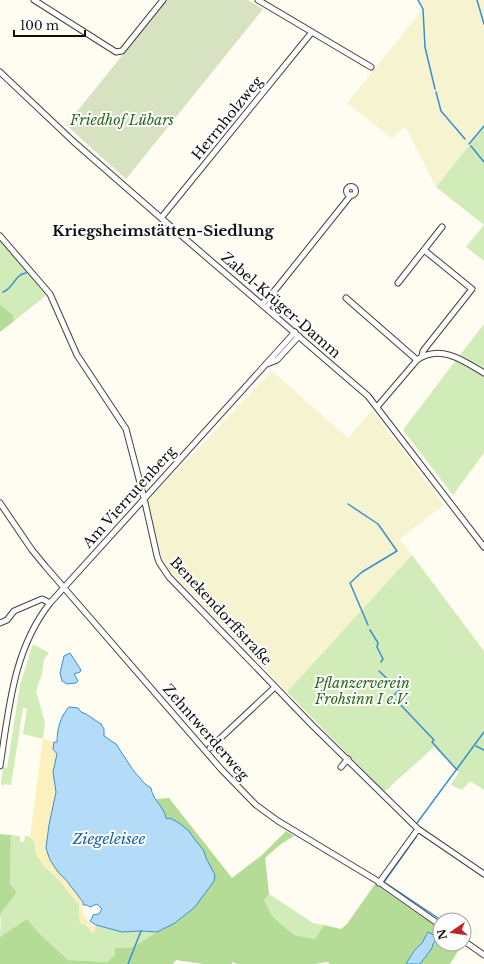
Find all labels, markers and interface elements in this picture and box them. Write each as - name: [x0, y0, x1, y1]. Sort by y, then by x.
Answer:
- scale bar: [14, 12, 85, 38]
- text: 100 m: [20, 18, 59, 33]
- street label: Herrnholzweg: [188, 72, 267, 164]
- park label: Friedhof Lübars: [69, 111, 174, 129]
- district label: Kriegsheimstätten-Siedlung: [52, 221, 275, 240]
- street label: Zabel-Krüger-Damm: [218, 248, 344, 362]
- street label: Am Vierrutenberg: [78, 442, 180, 552]
- street label: Benekendorffstraße: [166, 553, 276, 669]
- park label: Pflanzerverein Frohsinn I e.V.: [313, 674, 410, 708]
- street label: Zehntwerderweg: [159, 680, 253, 784]
- water label: Ziegeleisee: [72, 829, 146, 848]
- north arrow: [432, 912, 472, 952]
- text: N: [434, 927, 450, 941]

